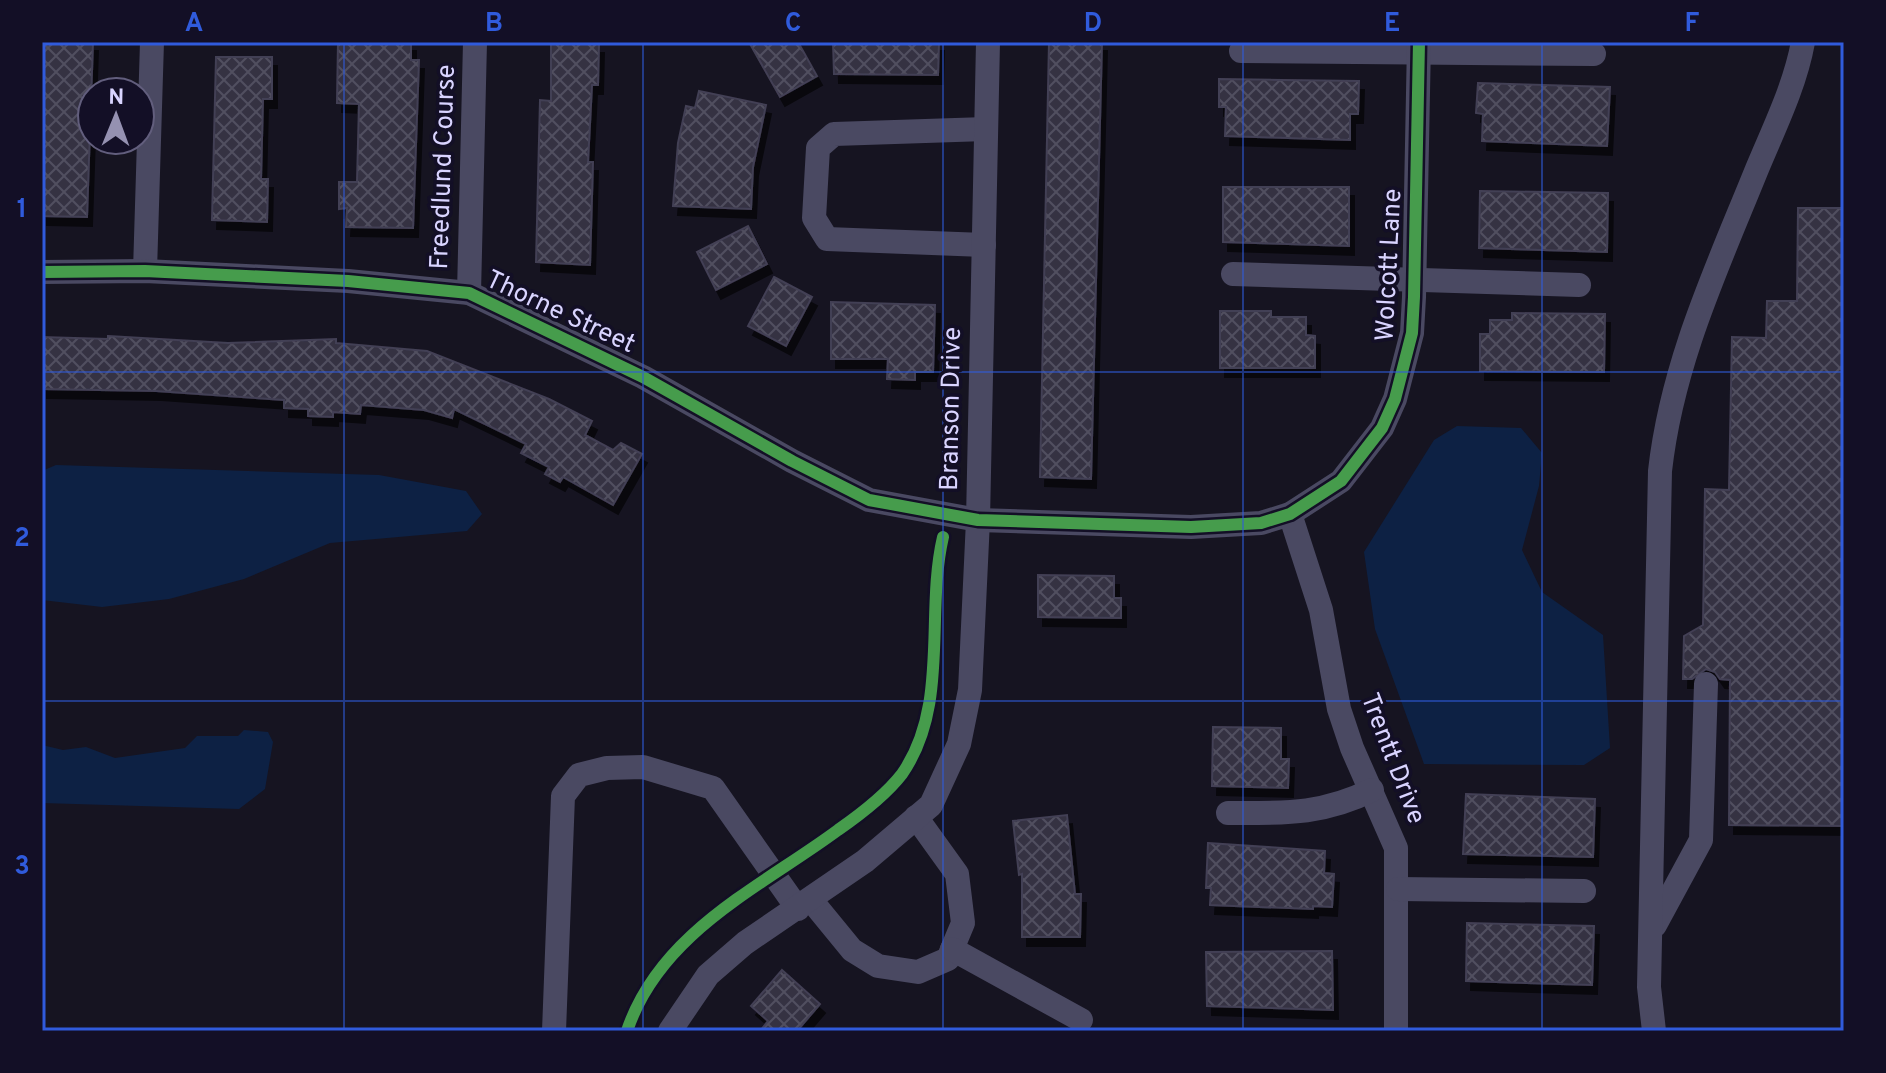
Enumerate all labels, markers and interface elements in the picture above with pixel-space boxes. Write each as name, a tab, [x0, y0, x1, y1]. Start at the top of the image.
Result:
text: A	[185, 8, 203, 41]
text: B	[485, 8, 503, 41]
text: C	[785, 8, 801, 41]
text: D	[1084, 8, 1102, 41]
text: E	[1384, 8, 1400, 41]
text: F	[1685, 8, 1700, 41]
street label: Freedlund Course	[424, 64, 464, 270]
north arrow	[76, 76, 156, 156]
text: N	[108, 85, 124, 112]
street label: Wolcott Lane	[1370, 188, 1410, 342]
text: 1	[17, 194, 27, 227]
street label: Thorne Street	[480, 264, 640, 362]
street label: Branson Drive	[934, 327, 970, 491]
text: 2	[14, 523, 30, 556]
street label: Trentt Drive	[1352, 689, 1432, 829]
text: 3	[14, 851, 30, 884]

